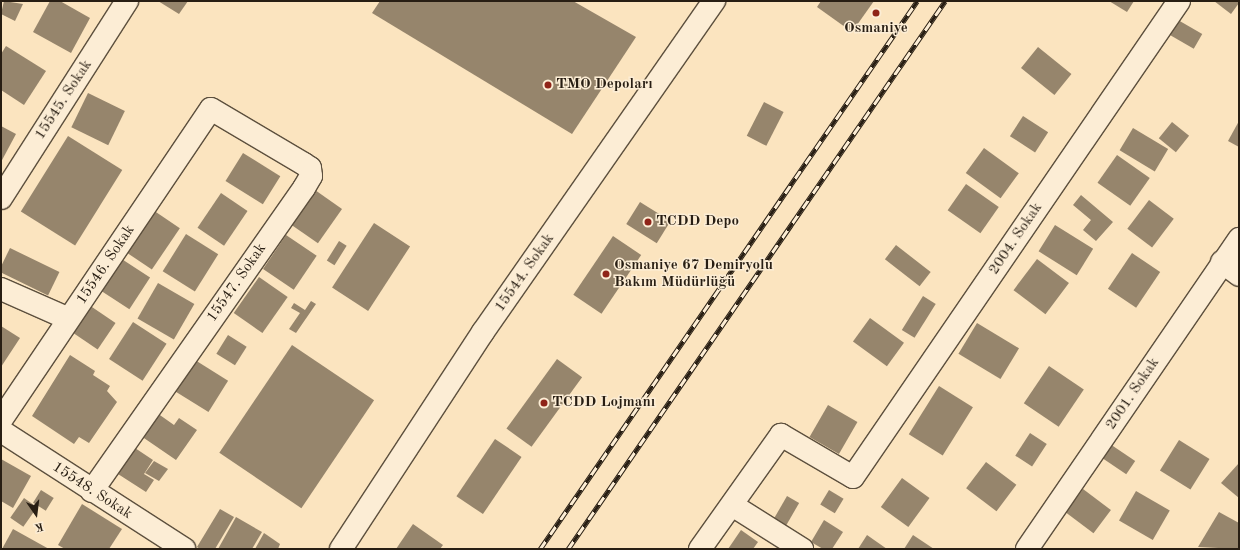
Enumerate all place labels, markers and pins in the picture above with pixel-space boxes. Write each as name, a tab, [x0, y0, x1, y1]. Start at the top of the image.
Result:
marker: Osmaniye	[870, 7, 882, 19]
place label: Osmaniye	[844, 20, 908, 38]
place label: TMO Depoları	[556, 76, 653, 94]
marker: TMO Depoları	[543, 80, 553, 90]
place label: TCDD Depo	[656, 213, 739, 231]
marker: TCDD Depo	[643, 217, 653, 227]
place label: Osmaniye 67 Demiryolu Bakım Müdürlüğü	[614, 256, 773, 291]
marker: Osmaniye 67 Demiryolu Bakım Müdürlüğü	[601, 269, 611, 279]
place label: TCDD Lojmanı	[552, 394, 655, 412]
marker: TCDD Lojmanı	[539, 398, 549, 408]

